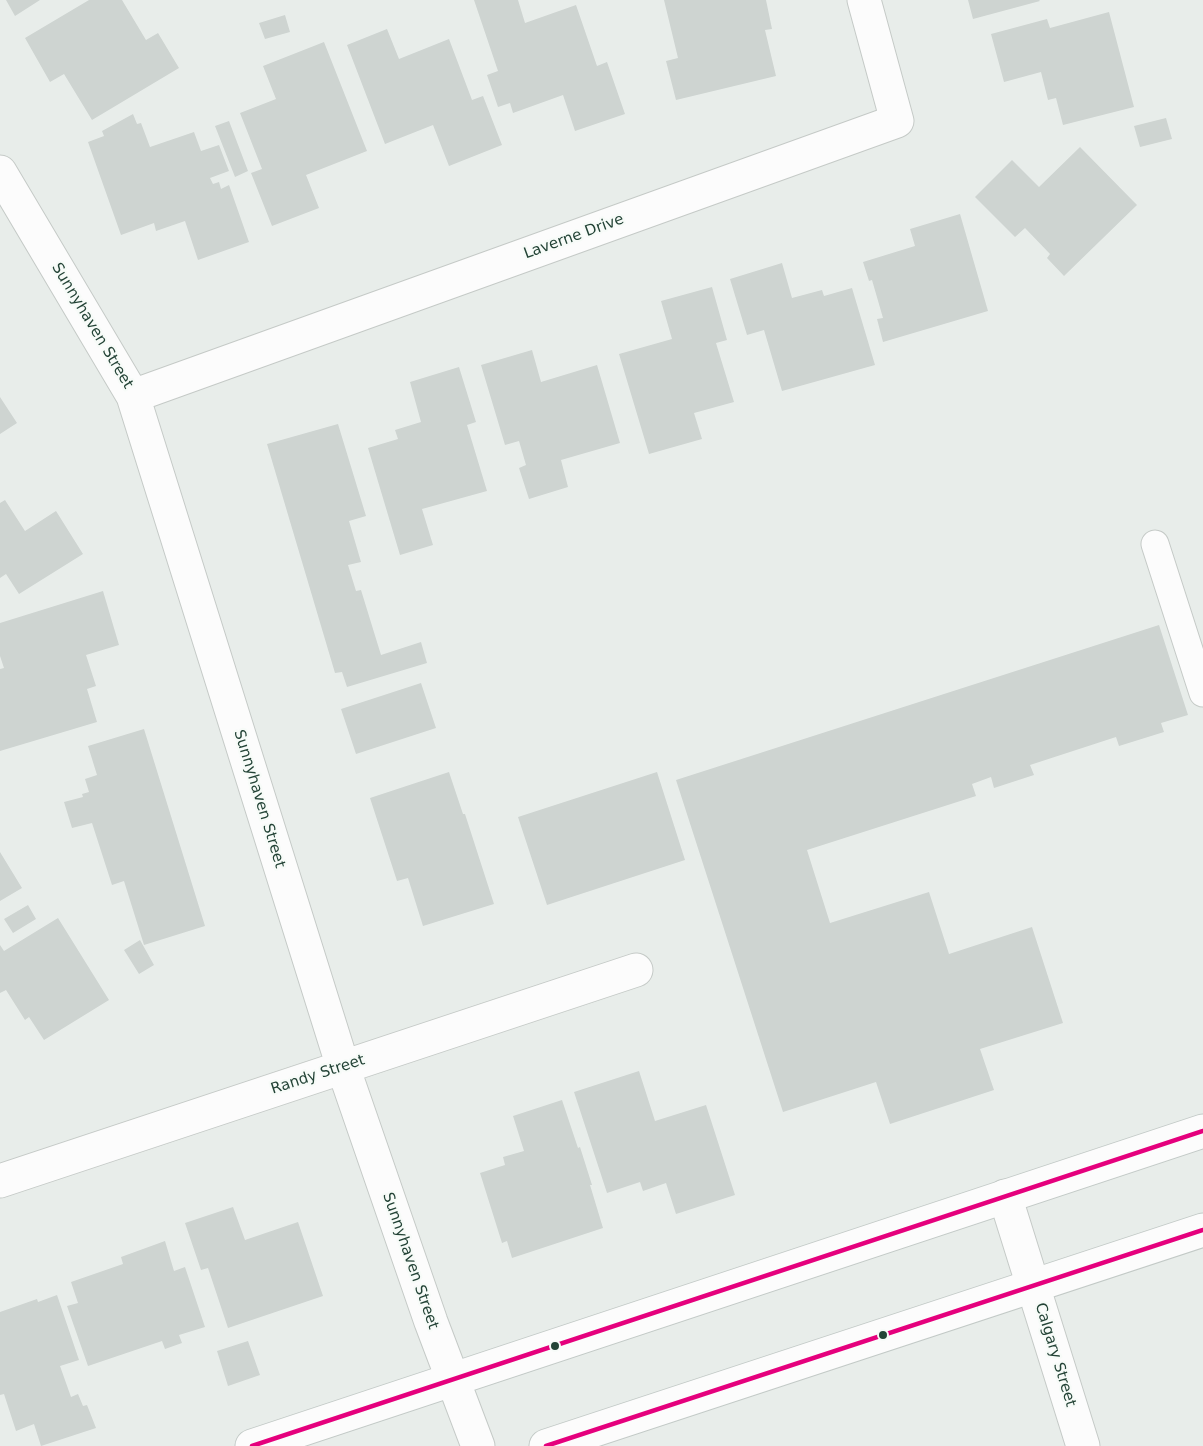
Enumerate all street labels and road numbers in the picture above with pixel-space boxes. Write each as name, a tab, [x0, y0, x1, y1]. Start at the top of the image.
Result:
street label: Laverne Drive	[522, 211, 626, 263]
street label: Sunnyhaven Street	[47, 260, 137, 392]
street label: Sunnyhaven Street	[229, 728, 289, 870]
street label: Randy Street	[269, 1051, 367, 1099]
street label: Sunnyhaven Street	[378, 1190, 442, 1332]
street label: Calgary Street	[1031, 1301, 1079, 1409]

